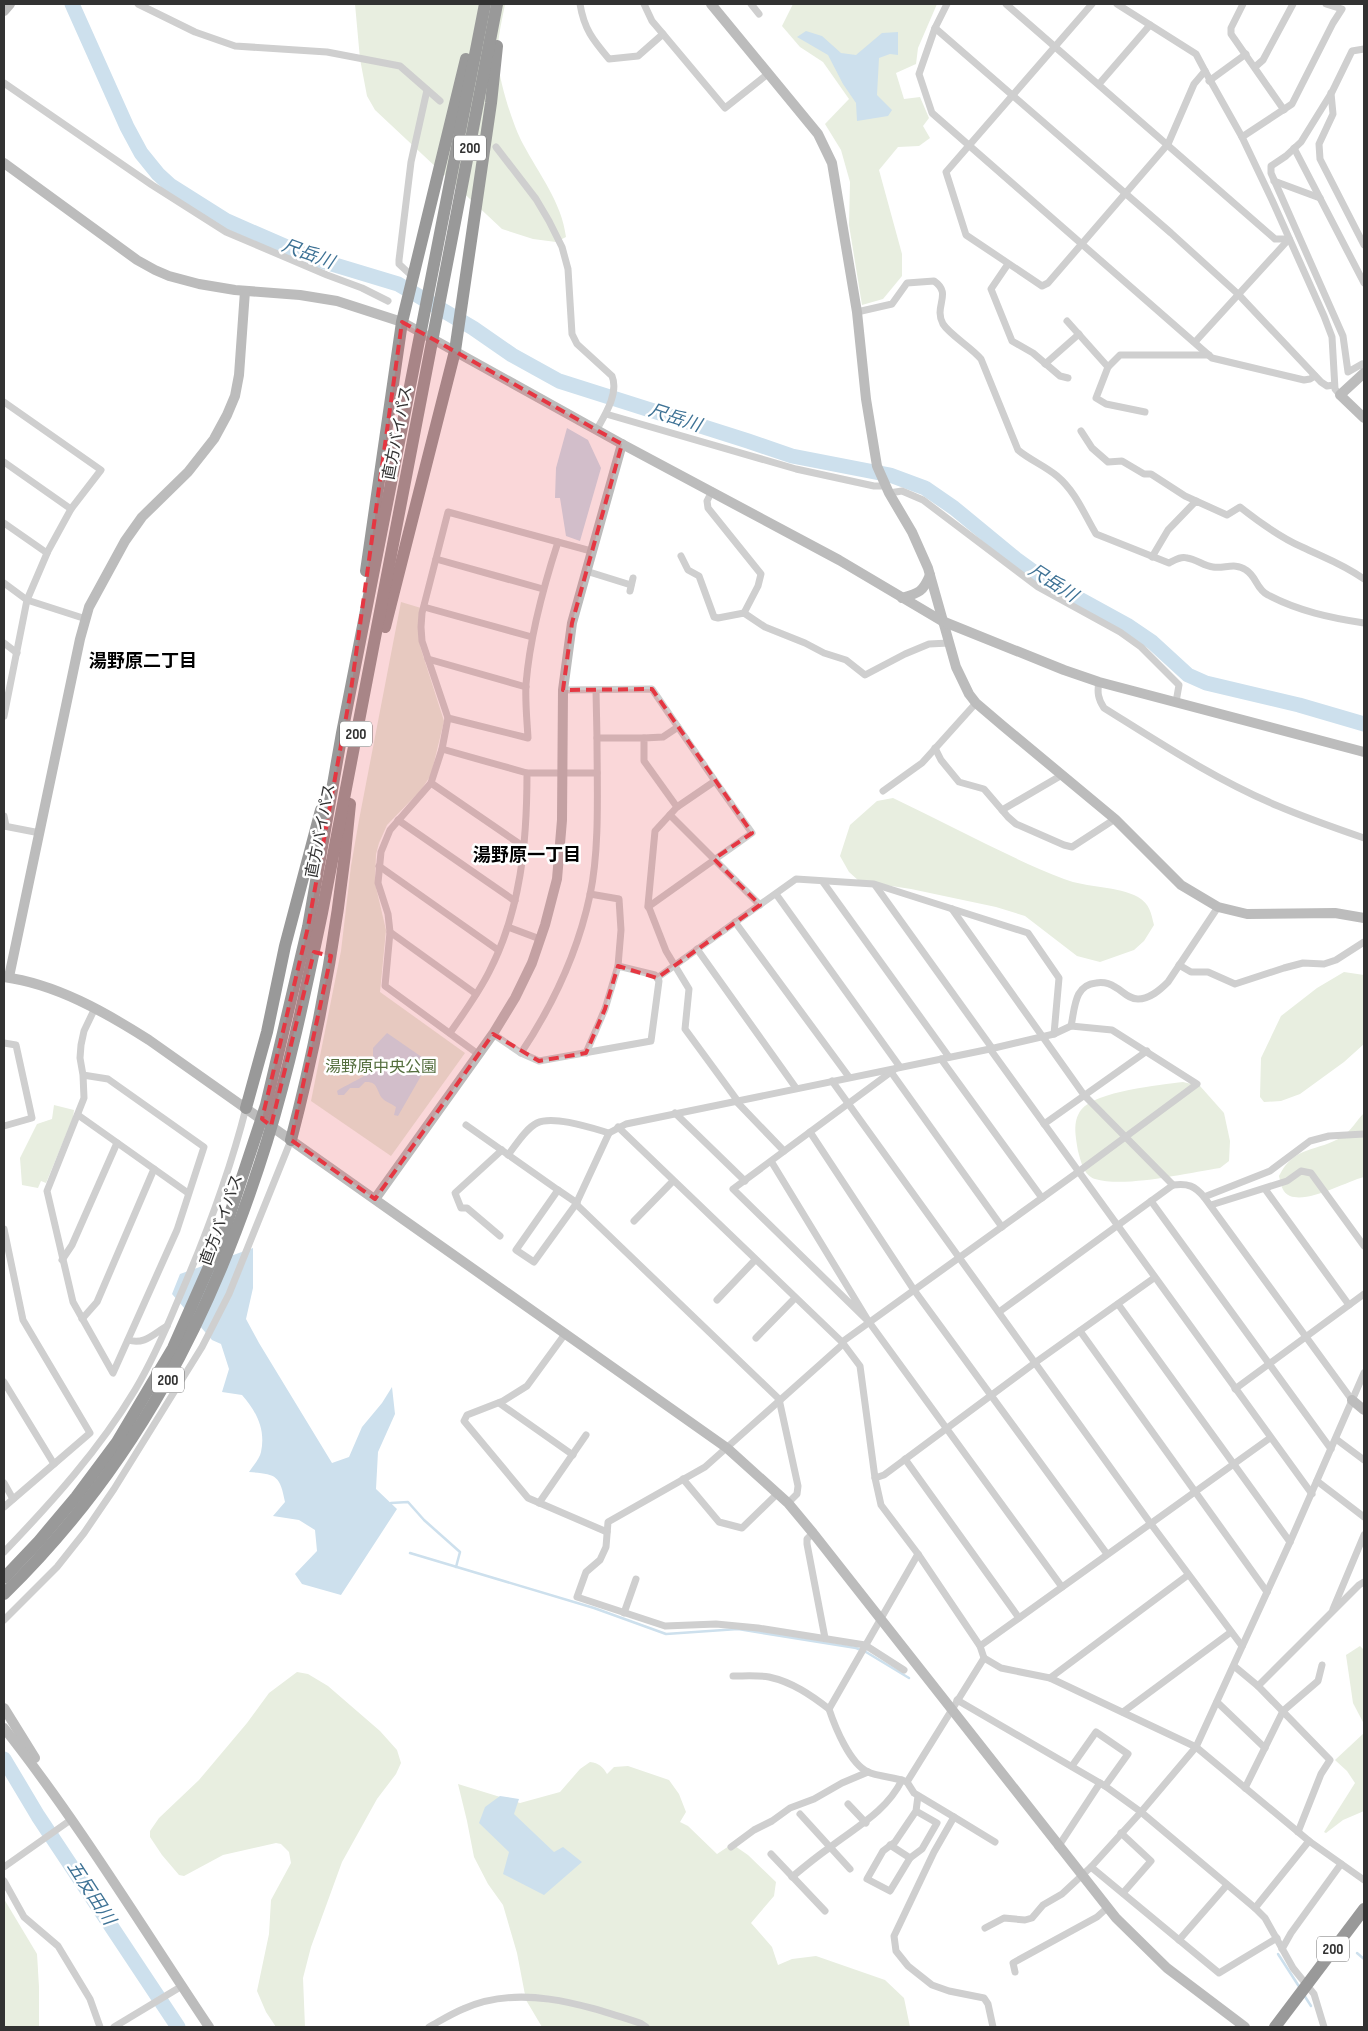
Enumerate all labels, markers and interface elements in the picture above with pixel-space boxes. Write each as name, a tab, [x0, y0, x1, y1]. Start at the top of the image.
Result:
road number: 200	[454, 136, 486, 160]
water label: 尺岳川	[279, 235, 339, 274]
street label: 直方バイパス	[380, 384, 416, 482]
water label: 尺岳川	[646, 400, 706, 437]
water label: 尺岳川	[1025, 559, 1083, 608]
district label: 湯野原二丁目	[89, 651, 197, 672]
road number: 200	[340, 722, 372, 746]
street label: 直方バイパス	[303, 782, 339, 880]
district label: 湯野原一丁目	[473, 845, 581, 866]
park label: 湯野原中央公園	[325, 1058, 437, 1077]
street label: 直方バイパス	[197, 1172, 247, 1268]
road number: 200	[152, 1368, 184, 1392]
water label: 五反田川	[63, 1857, 121, 1931]
road number: 200	[1317, 1936, 1349, 1962]

